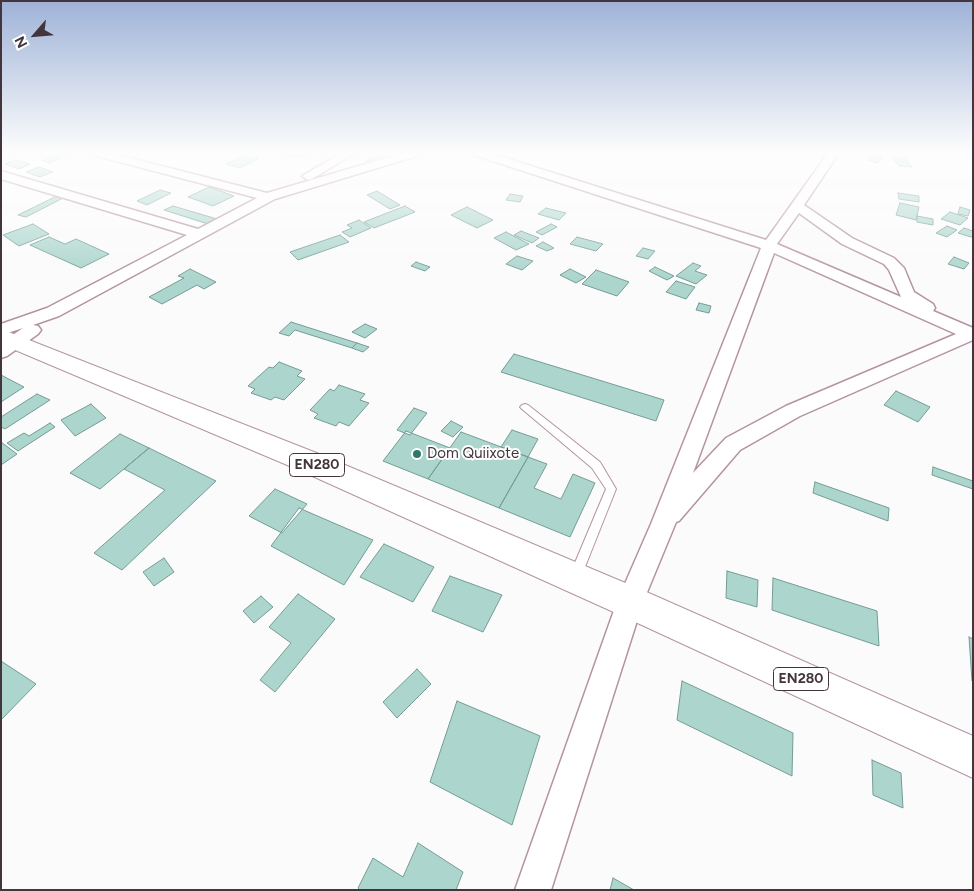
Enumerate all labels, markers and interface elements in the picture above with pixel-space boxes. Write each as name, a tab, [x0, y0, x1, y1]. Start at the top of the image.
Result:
north arrow	[10, 10, 60, 60]
text: N	[11, 33, 31, 51]
place label: Dom Quiixote	[427, 445, 519, 463]
marker: Dom Quiixote	[411, 448, 423, 460]
road number: EN280	[290, 454, 344, 476]
road number: EN280	[774, 668, 828, 691]

